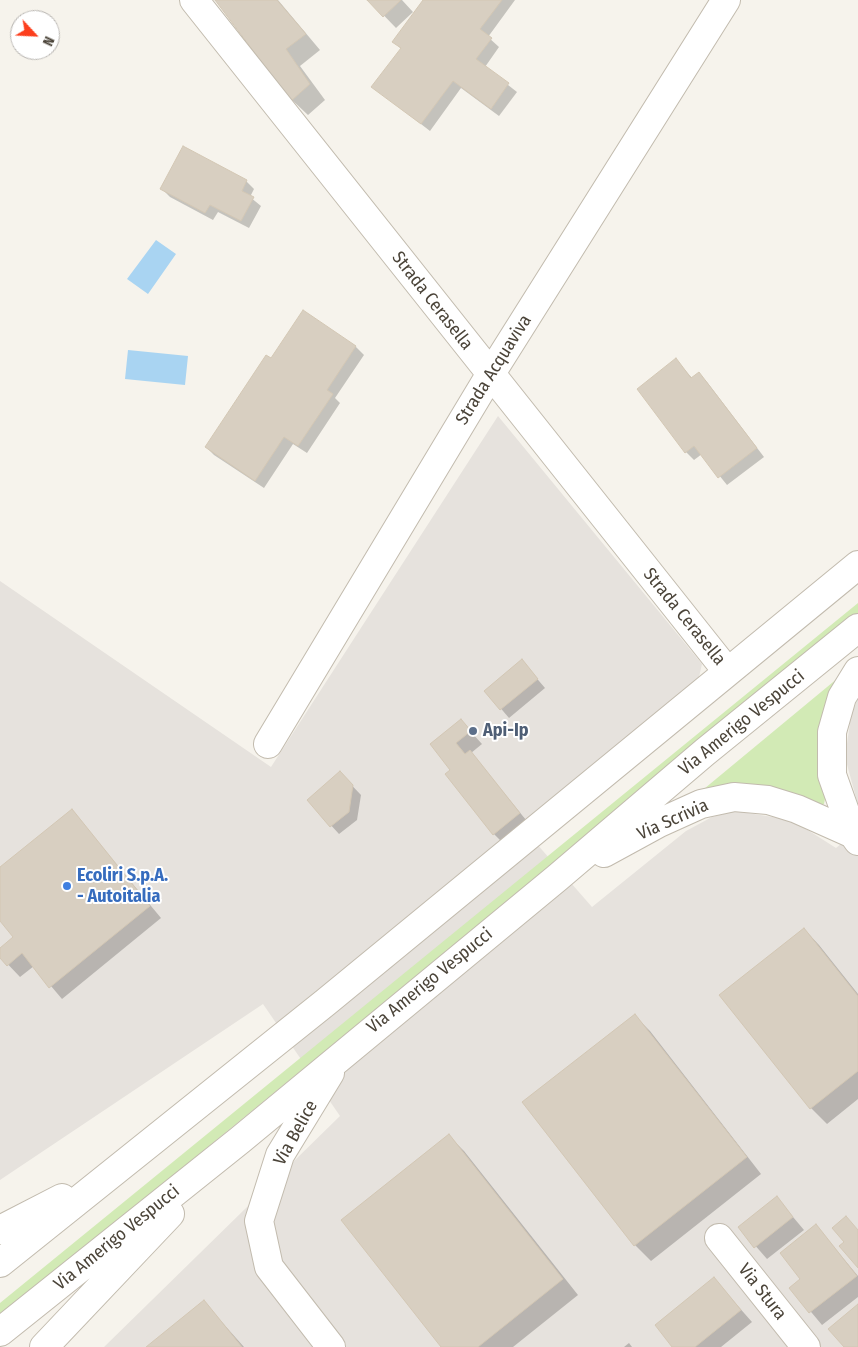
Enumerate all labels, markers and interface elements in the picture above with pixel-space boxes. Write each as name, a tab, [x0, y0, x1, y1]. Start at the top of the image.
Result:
north arrow	[10, 10, 60, 60]
text: N	[39, 34, 58, 49]
street label: Strada Cerasella	[387, 247, 477, 355]
street label: Strada Acquaviva	[452, 311, 536, 429]
street label: Strada Cerasella	[638, 564, 730, 670]
street label: Via Amerigo Vespucci	[675, 666, 809, 780]
place label: Api-Ip	[483, 720, 529, 742]
marker: Api-Ip	[467, 725, 479, 737]
street label: Via Scrivia	[634, 795, 712, 845]
place label: Ecoliri S.p.A. - Autoitalia	[77, 865, 168, 908]
marker: Ecoliri S.p.A. - Autoitalia	[61, 880, 73, 892]
street label: Via Amerigo Vespucci	[363, 924, 497, 1038]
street label: Via Belice	[269, 1097, 323, 1169]
street label: Via Amerigo Vespucci	[50, 1181, 184, 1295]
street label: Via Stura	[733, 1260, 791, 1324]

